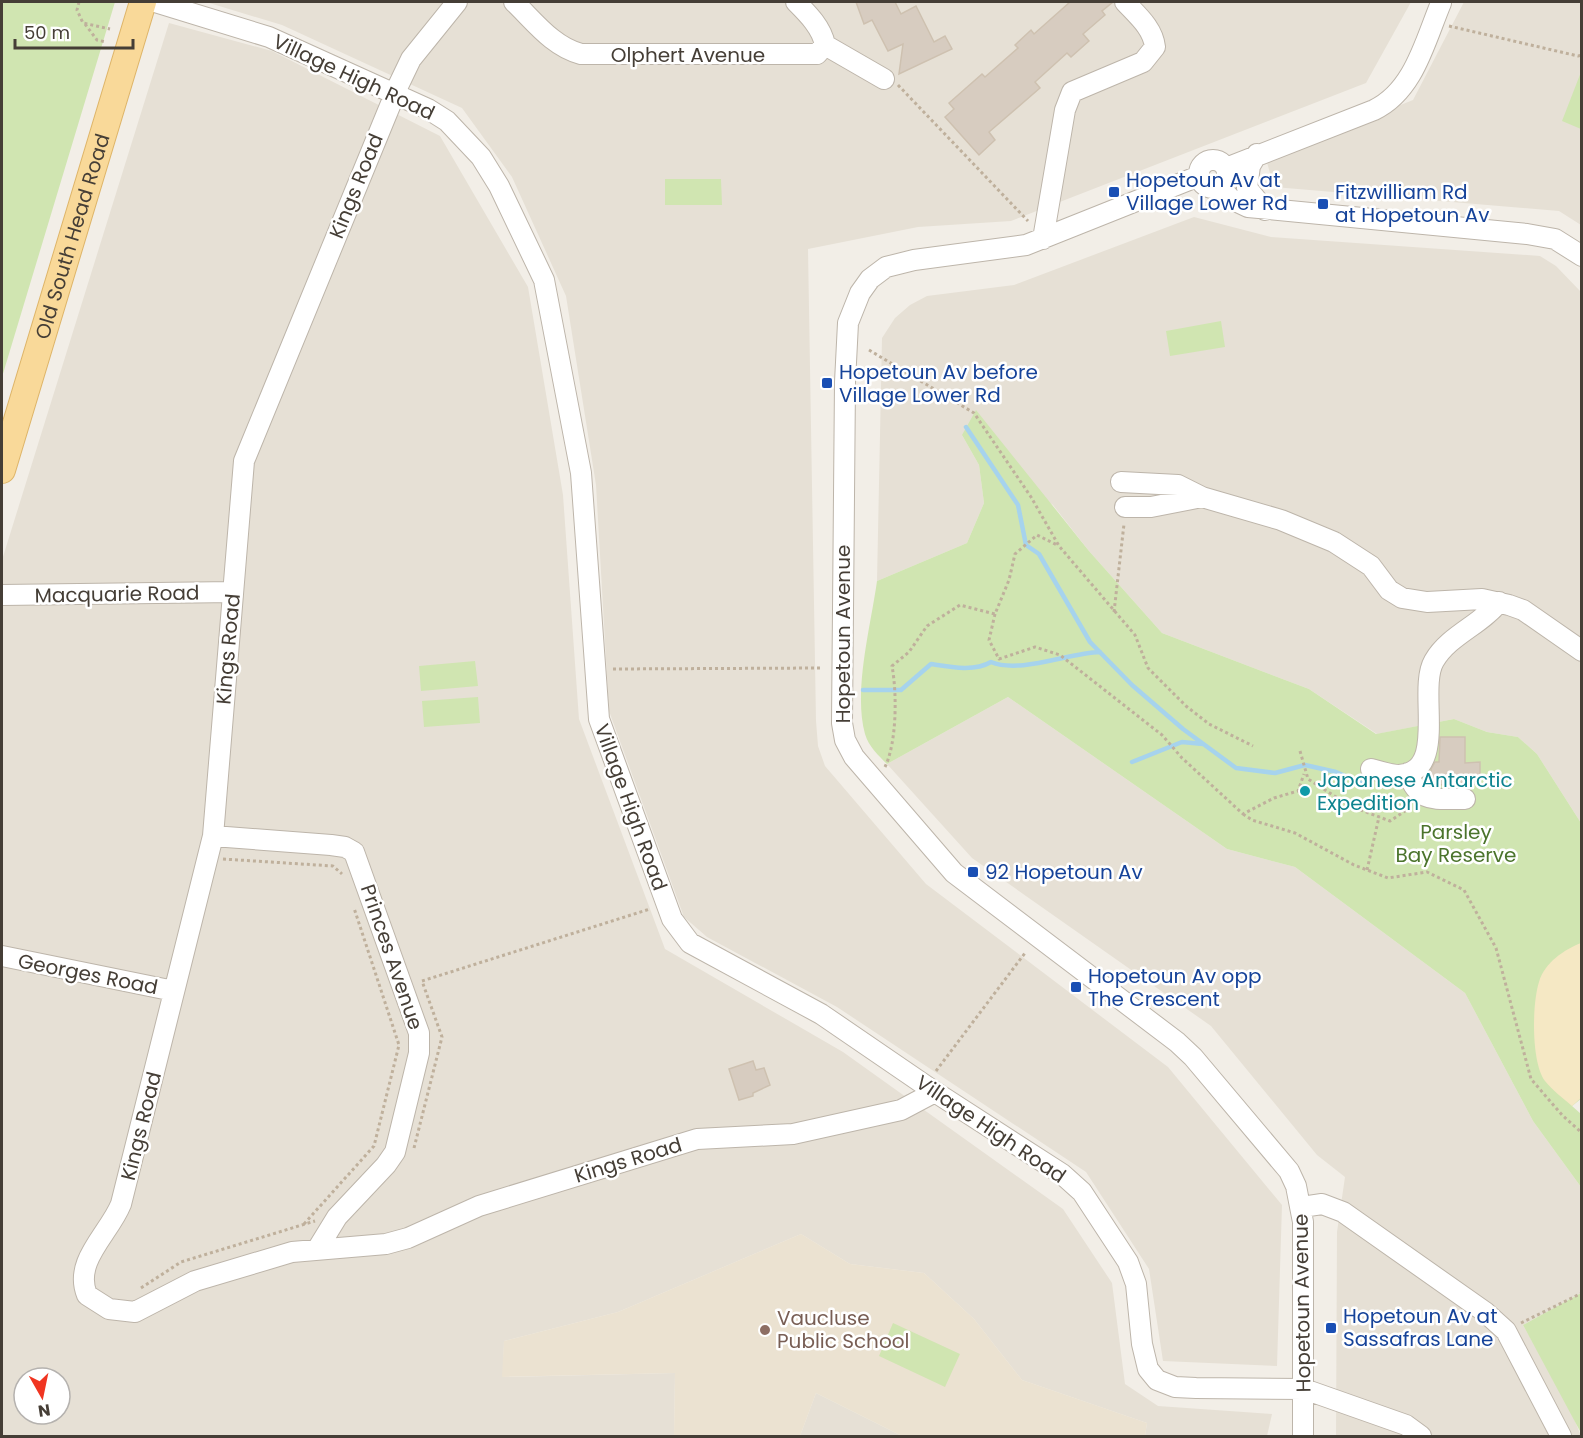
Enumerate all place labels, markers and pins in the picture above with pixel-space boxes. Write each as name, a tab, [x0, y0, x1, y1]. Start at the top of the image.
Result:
place label: Hopetoun Av at Village Lower Rd	[1126, 166, 1288, 217]
place label: Fitzwilliam Rd at Hopetoun Av	[1335, 178, 1489, 229]
marker: Hopetoun Av at Village Lower Rd	[1107, 185, 1121, 199]
marker: Fitzwilliam Rd at Hopetoun Av	[1316, 197, 1330, 211]
place label: Hopetoun Av before Village Lower Rd	[839, 358, 1038, 409]
marker: Hopetoun Av before Village Lower Rd	[820, 376, 834, 390]
place label: Japanese Antarctic Expedition	[1317, 766, 1513, 817]
marker: Japanese Antarctic Expedition	[1298, 784, 1312, 798]
place label: 92 Hopetoun Av	[985, 858, 1143, 886]
marker: 92 Hopetoun Av	[966, 865, 980, 879]
place label: Hopetoun Av opp The Crescent	[1088, 962, 1261, 1013]
marker: Hopetoun Av opp The Crescent	[1069, 980, 1083, 994]
place label: Hopetoun Av at Sassafras Lane	[1343, 1302, 1497, 1353]
place label: Vaucluse Public School	[777, 1304, 909, 1355]
marker: Hopetoun Av at Sassafras Lane	[1324, 1321, 1338, 1335]
marker: Vaucluse Public School	[758, 1323, 772, 1337]

